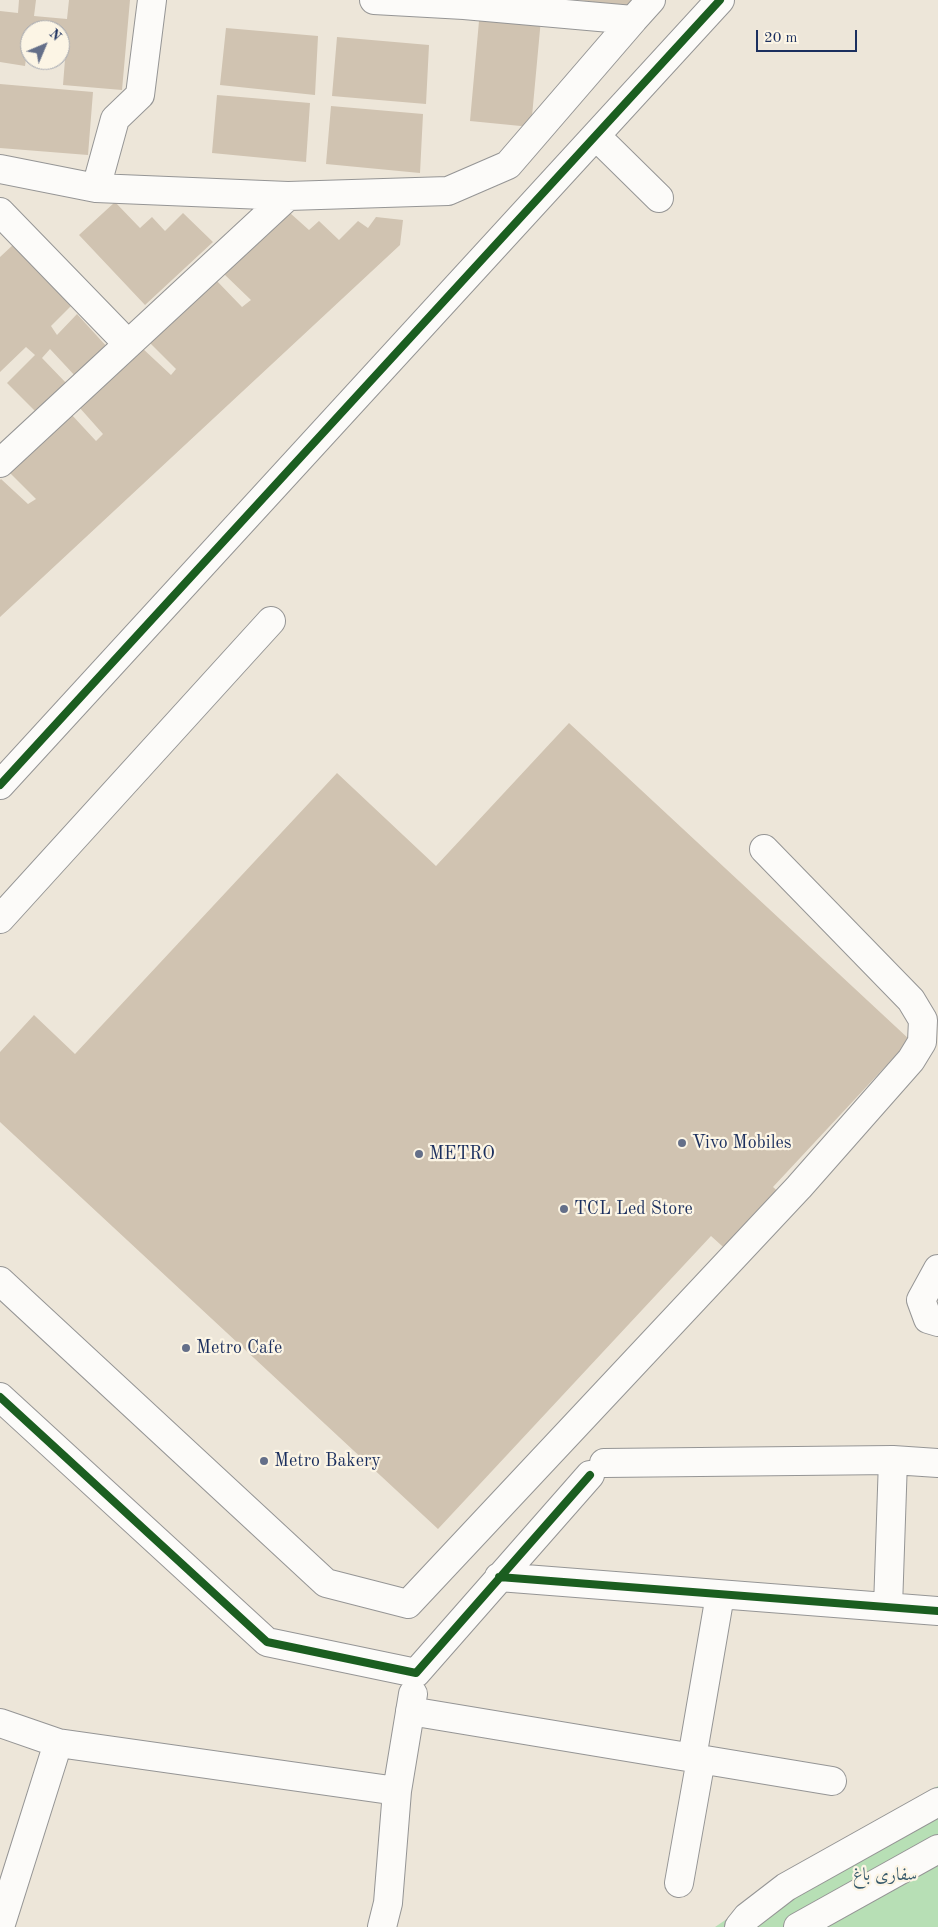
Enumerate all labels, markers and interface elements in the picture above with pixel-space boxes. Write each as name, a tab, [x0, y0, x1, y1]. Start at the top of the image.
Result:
north arrow	[20, 20, 70, 70]
scale bar	[758, 20, 859, 52]
text: N	[46, 26, 64, 44]
text: 20 m	[764, 31, 798, 46]
place label: Vivo Mobiles	[692, 1132, 792, 1154]
marker: Vivo Mobiles	[676, 1137, 688, 1149]
place label: METRO	[429, 1143, 495, 1165]
marker: METRO	[413, 1148, 425, 1160]
place label: TCL Led Store	[574, 1198, 693, 1220]
marker: TCL Led Store	[558, 1203, 570, 1215]
place label: Metro Cafe	[196, 1337, 282, 1359]
marker: Metro Cafe	[180, 1342, 192, 1354]
place label: Metro Bakery	[274, 1450, 381, 1472]
marker: Metro Bakery	[258, 1455, 270, 1467]
park label: سفاری باغ	[853, 1864, 917, 1886]

